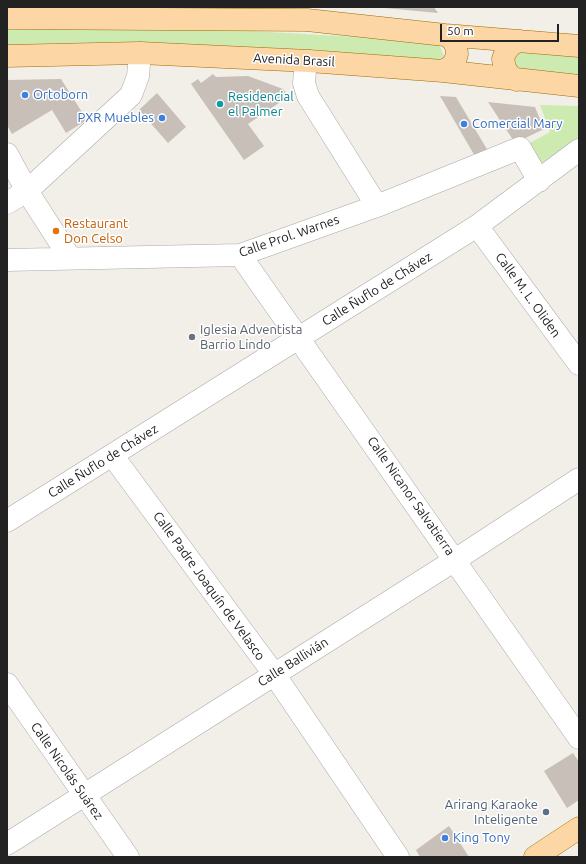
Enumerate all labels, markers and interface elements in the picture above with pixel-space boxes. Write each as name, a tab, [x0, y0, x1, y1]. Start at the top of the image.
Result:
scale bar	[442, 16, 561, 42]
text: 50 m	[447, 24, 474, 37]
street label: Avenida Brasil	[253, 50, 335, 70]
place label: Ortoborn	[33, 87, 88, 103]
place label: Residencial el Palmer	[228, 89, 294, 120]
marker: Ortoborn	[20, 90, 30, 100]
marker: Residencial el Palmer	[215, 99, 225, 109]
place label: PXR Muebles	[78, 110, 154, 126]
marker: PXR Muebles	[157, 113, 167, 123]
place label: Comercial Mary	[472, 116, 563, 132]
marker: Comercial Mary	[459, 119, 469, 129]
street label: Calle Prol. Warnes	[237, 212, 341, 260]
place label: Restaurant Don Celso	[64, 216, 128, 247]
marker: Restaurant Don Celso	[51, 226, 61, 236]
street label: Calle Ñuflo de Chávez	[319, 249, 435, 329]
street label: Calle M. L. Oliden	[492, 250, 564, 340]
place label: Iglesia Adventista Barrio Lindo	[200, 322, 302, 353]
marker: Iglesia Adventista Barrio Lindo	[187, 332, 197, 342]
street label: Calle Ñuflo de Chávez	[45, 421, 161, 501]
street label: Calle Nicanor Salvatierra	[364, 434, 458, 558]
street label: Calle Padre Joaquín de Velasco	[150, 509, 268, 663]
street label: Calle Ballivián	[255, 634, 331, 690]
street label: Calle Nicolás Suárez	[28, 719, 106, 823]
place label: Arirang Karaoke Inteligente	[445, 797, 538, 828]
marker: Arirang Karaoke Inteligente	[541, 807, 551, 817]
place label: King Tony	[453, 830, 510, 846]
marker: King Tony	[440, 833, 450, 843]

